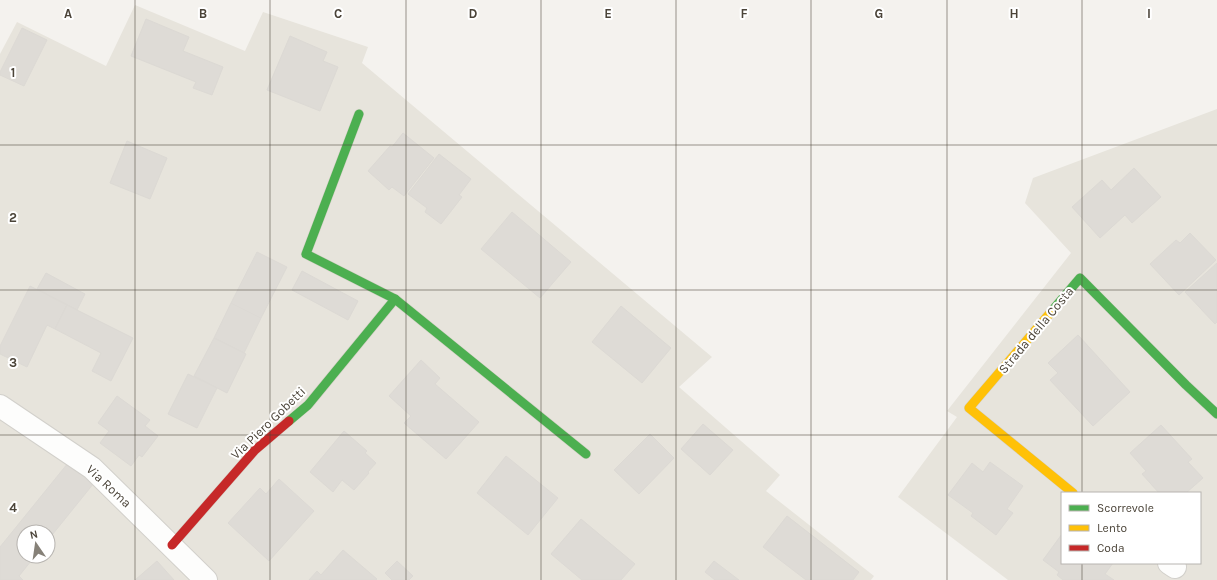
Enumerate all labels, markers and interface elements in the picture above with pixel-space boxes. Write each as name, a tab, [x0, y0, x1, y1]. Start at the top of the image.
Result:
text: A	[64, 6, 72, 21]
text: B	[199, 6, 207, 21]
text: C	[334, 6, 342, 21]
text: D	[469, 6, 478, 21]
text: E	[604, 6, 612, 21]
text: F	[740, 6, 748, 21]
text: G	[875, 6, 883, 21]
text: H	[1009, 6, 1019, 21]
text: I	[1147, 6, 1151, 21]
text: 1	[11, 65, 15, 80]
text: 2	[9, 210, 17, 225]
street label: Strada della Costa	[995, 284, 1077, 376]
text: 3	[9, 355, 17, 370]
street label: Via Piero Gobetti	[228, 384, 308, 462]
street label: Via Roma	[83, 461, 135, 511]
legend	[1061, 492, 1201, 564]
text: 4	[9, 500, 17, 515]
text: Scorrevole	[1097, 501, 1154, 515]
text: Lento	[1097, 521, 1127, 535]
north arrow	[16, 524, 56, 564]
text: N	[29, 528, 39, 542]
text: Coda	[1097, 541, 1125, 555]

